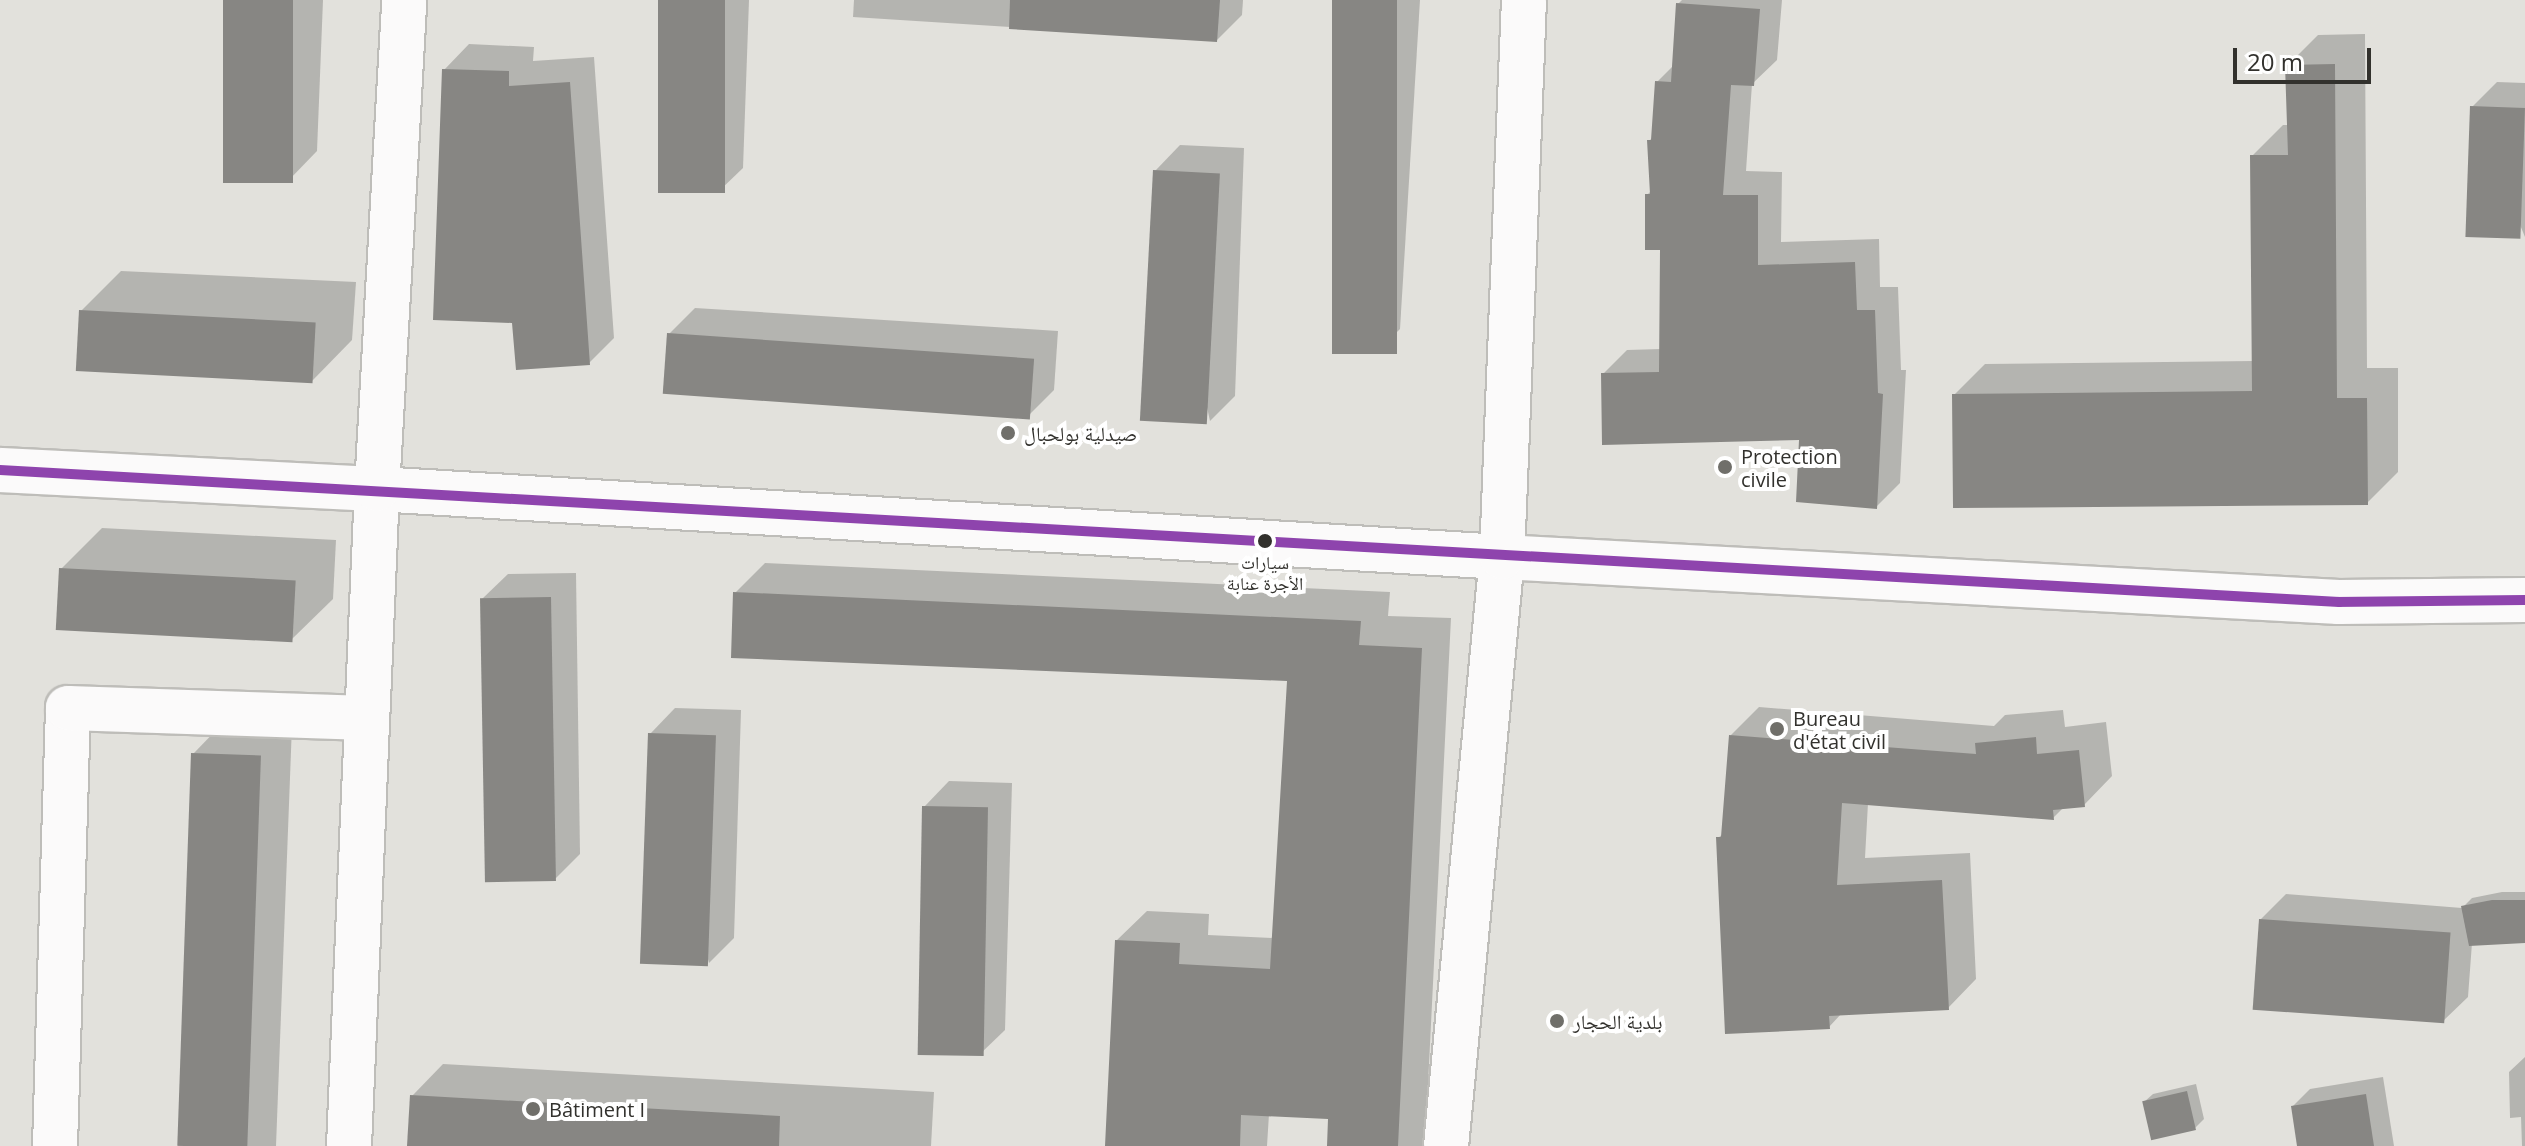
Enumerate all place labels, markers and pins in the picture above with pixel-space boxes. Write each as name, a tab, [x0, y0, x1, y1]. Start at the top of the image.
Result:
place label: صيدلية بولحبال	[1024, 421, 1137, 445]
marker: صيدلية بولحبال	[999, 424, 1017, 442]
place label: Protection civile	[1741, 444, 1838, 491]
marker: Protection civile	[1716, 458, 1734, 476]
marker: سيارات الأجرة عنابة	[1257, 533, 1273, 549]
place label: سيارات الأجرة عنابة	[1227, 552, 1303, 594]
place label: Bureau d'état civil	[1793, 706, 1886, 753]
marker: Bureau d'état civil	[1768, 720, 1786, 738]
place label: بلدية الحجار	[1573, 1009, 1662, 1033]
marker: بلدية الحجار	[1548, 1012, 1566, 1030]
place label: Bâtiment I	[549, 1097, 645, 1121]
marker: Bâtiment I	[524, 1100, 542, 1118]

